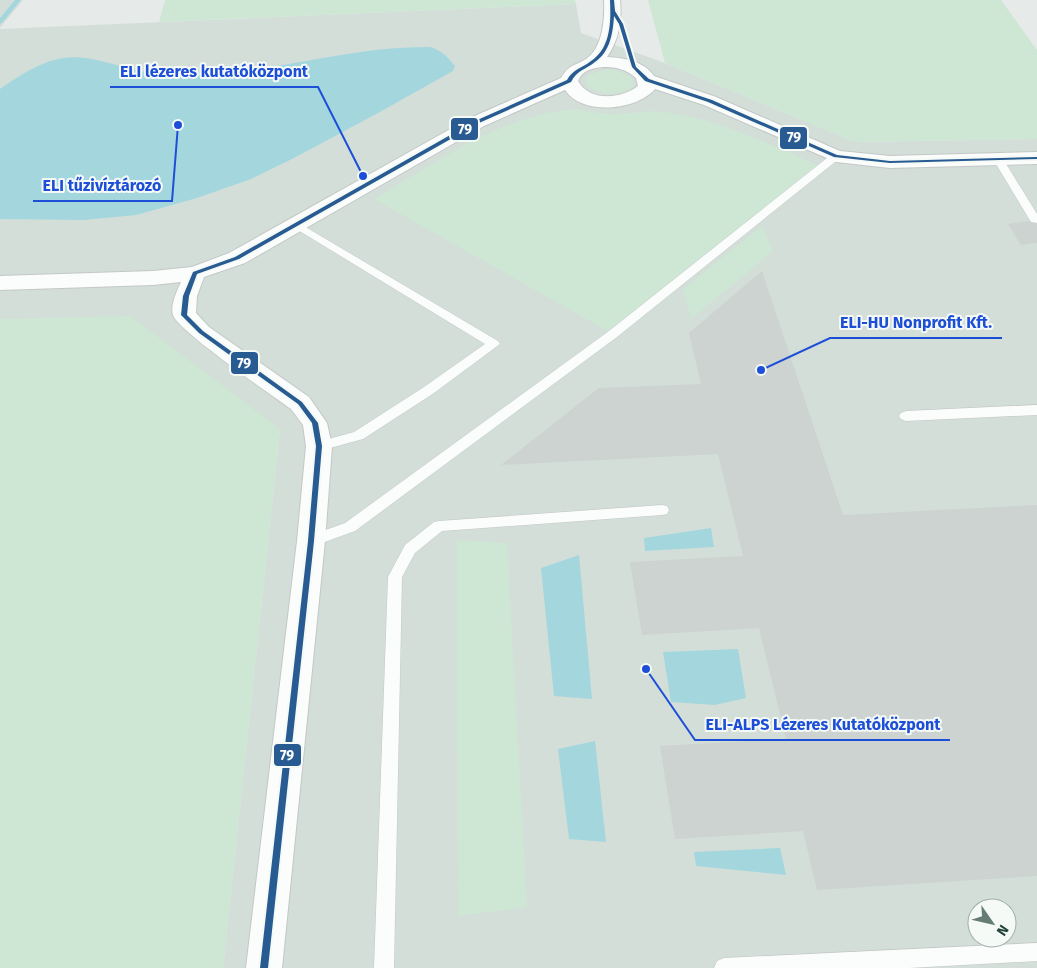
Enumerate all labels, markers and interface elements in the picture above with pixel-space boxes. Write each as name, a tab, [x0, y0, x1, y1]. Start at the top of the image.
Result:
callout: ELI lézeres kutatóközpont	[110, 56, 318, 87]
text: ELI lézeres kutatóközpont	[120, 62, 309, 81]
line badge: 79	[450, 117, 479, 141]
text: 79	[458, 121, 472, 138]
line badge: 79	[779, 126, 808, 150]
text: 79	[787, 129, 801, 146]
callout: ELI tűzivíztározó	[33, 170, 172, 201]
text: ELI tűzivíztározó	[43, 176, 161, 195]
callout: ELI-HU Nonprofit Kft.	[830, 307, 1002, 338]
text: ELI-HU Nonprofit Kft.	[840, 313, 992, 332]
line badge: 79	[230, 351, 259, 375]
text: 79	[237, 355, 251, 372]
callout: ELI-ALPS Lézeres Kutatóközpont	[695, 709, 950, 740]
text: ELI-ALPS Lézeres Kutatóközpont	[706, 715, 941, 734]
line badge: 79	[273, 743, 302, 767]
text: 79	[280, 747, 294, 764]
north arrow	[967, 898, 1017, 948]
text: N	[993, 921, 1012, 939]

